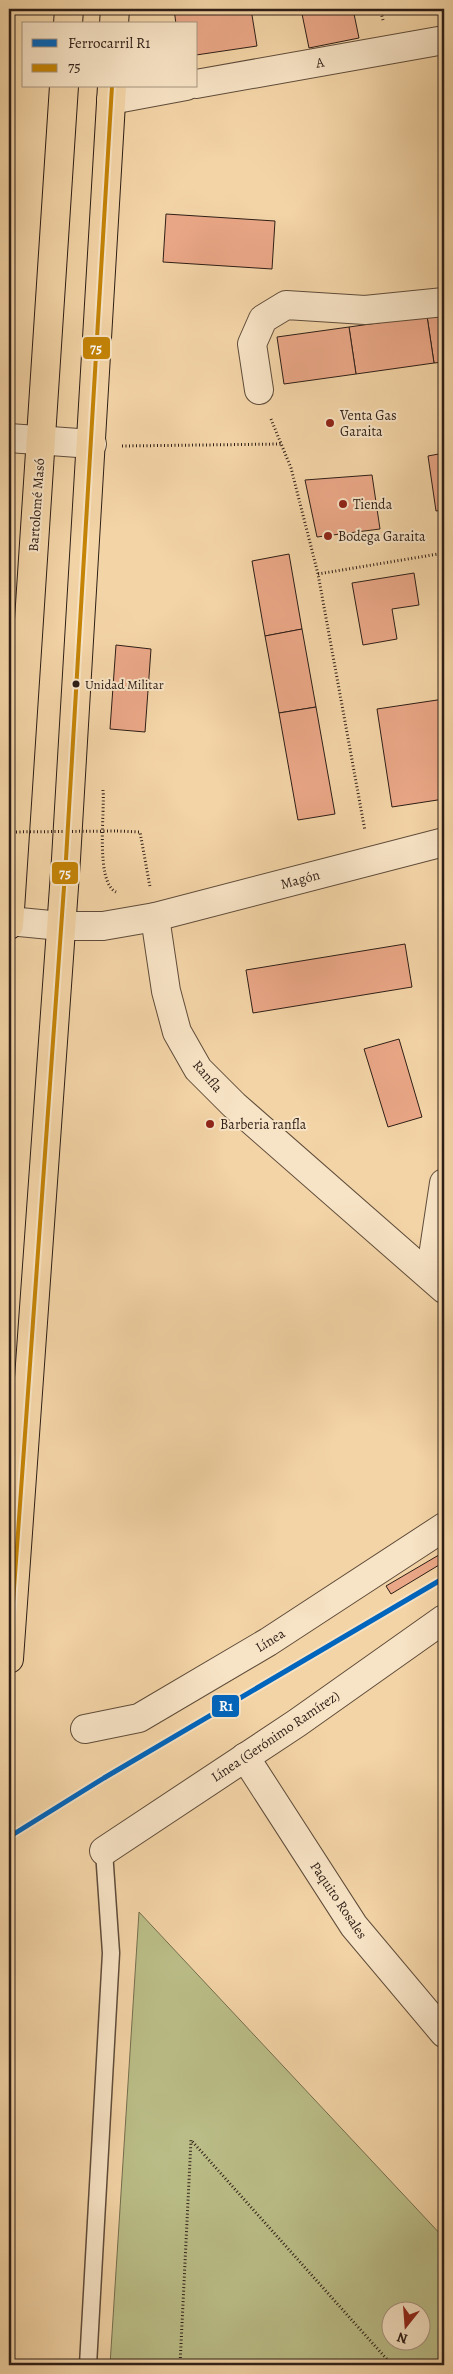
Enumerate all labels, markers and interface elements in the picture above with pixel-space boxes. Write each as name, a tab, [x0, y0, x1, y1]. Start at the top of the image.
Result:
legend	[22, 22, 198, 88]
text: Ferrocarril R1	[68, 33, 150, 53]
street label: A	[313, 52, 327, 73]
text: 75	[68, 57, 81, 77]
line badge: 75	[82, 336, 111, 360]
text: 75	[90, 339, 102, 358]
place label: Venta Gas Garaita	[339, 406, 397, 441]
marker: Venta Gas Garaita	[324, 417, 336, 429]
street label: Bartolomé Masó	[24, 458, 49, 552]
place label: Tienda	[353, 495, 393, 514]
marker: Tienda	[337, 498, 349, 510]
place label: Bodega Garaita	[338, 527, 426, 546]
marker: Bodega Garaita	[322, 530, 334, 542]
place label: Unidad Militar	[85, 676, 164, 693]
marker: Unidad Militar	[71, 679, 81, 689]
line badge: 75	[51, 861, 79, 885]
text: 75	[59, 864, 71, 883]
street label: Magón	[278, 865, 322, 894]
street label: Ranfla	[188, 1056, 227, 1097]
place label: Barberia ranfla	[220, 1115, 307, 1134]
marker: Barberia ranfla	[204, 1118, 216, 1130]
street label: Línea	[252, 1624, 289, 1657]
street label: Línea (Gerónimo Ramírez)	[207, 1686, 343, 1786]
line badge: R1	[211, 1694, 240, 1718]
text: R1	[219, 1697, 233, 1716]
street label: Paquito Rosales	[306, 1858, 372, 1943]
north arrow	[380, 2302, 430, 2352]
text: N	[395, 2327, 410, 2349]

